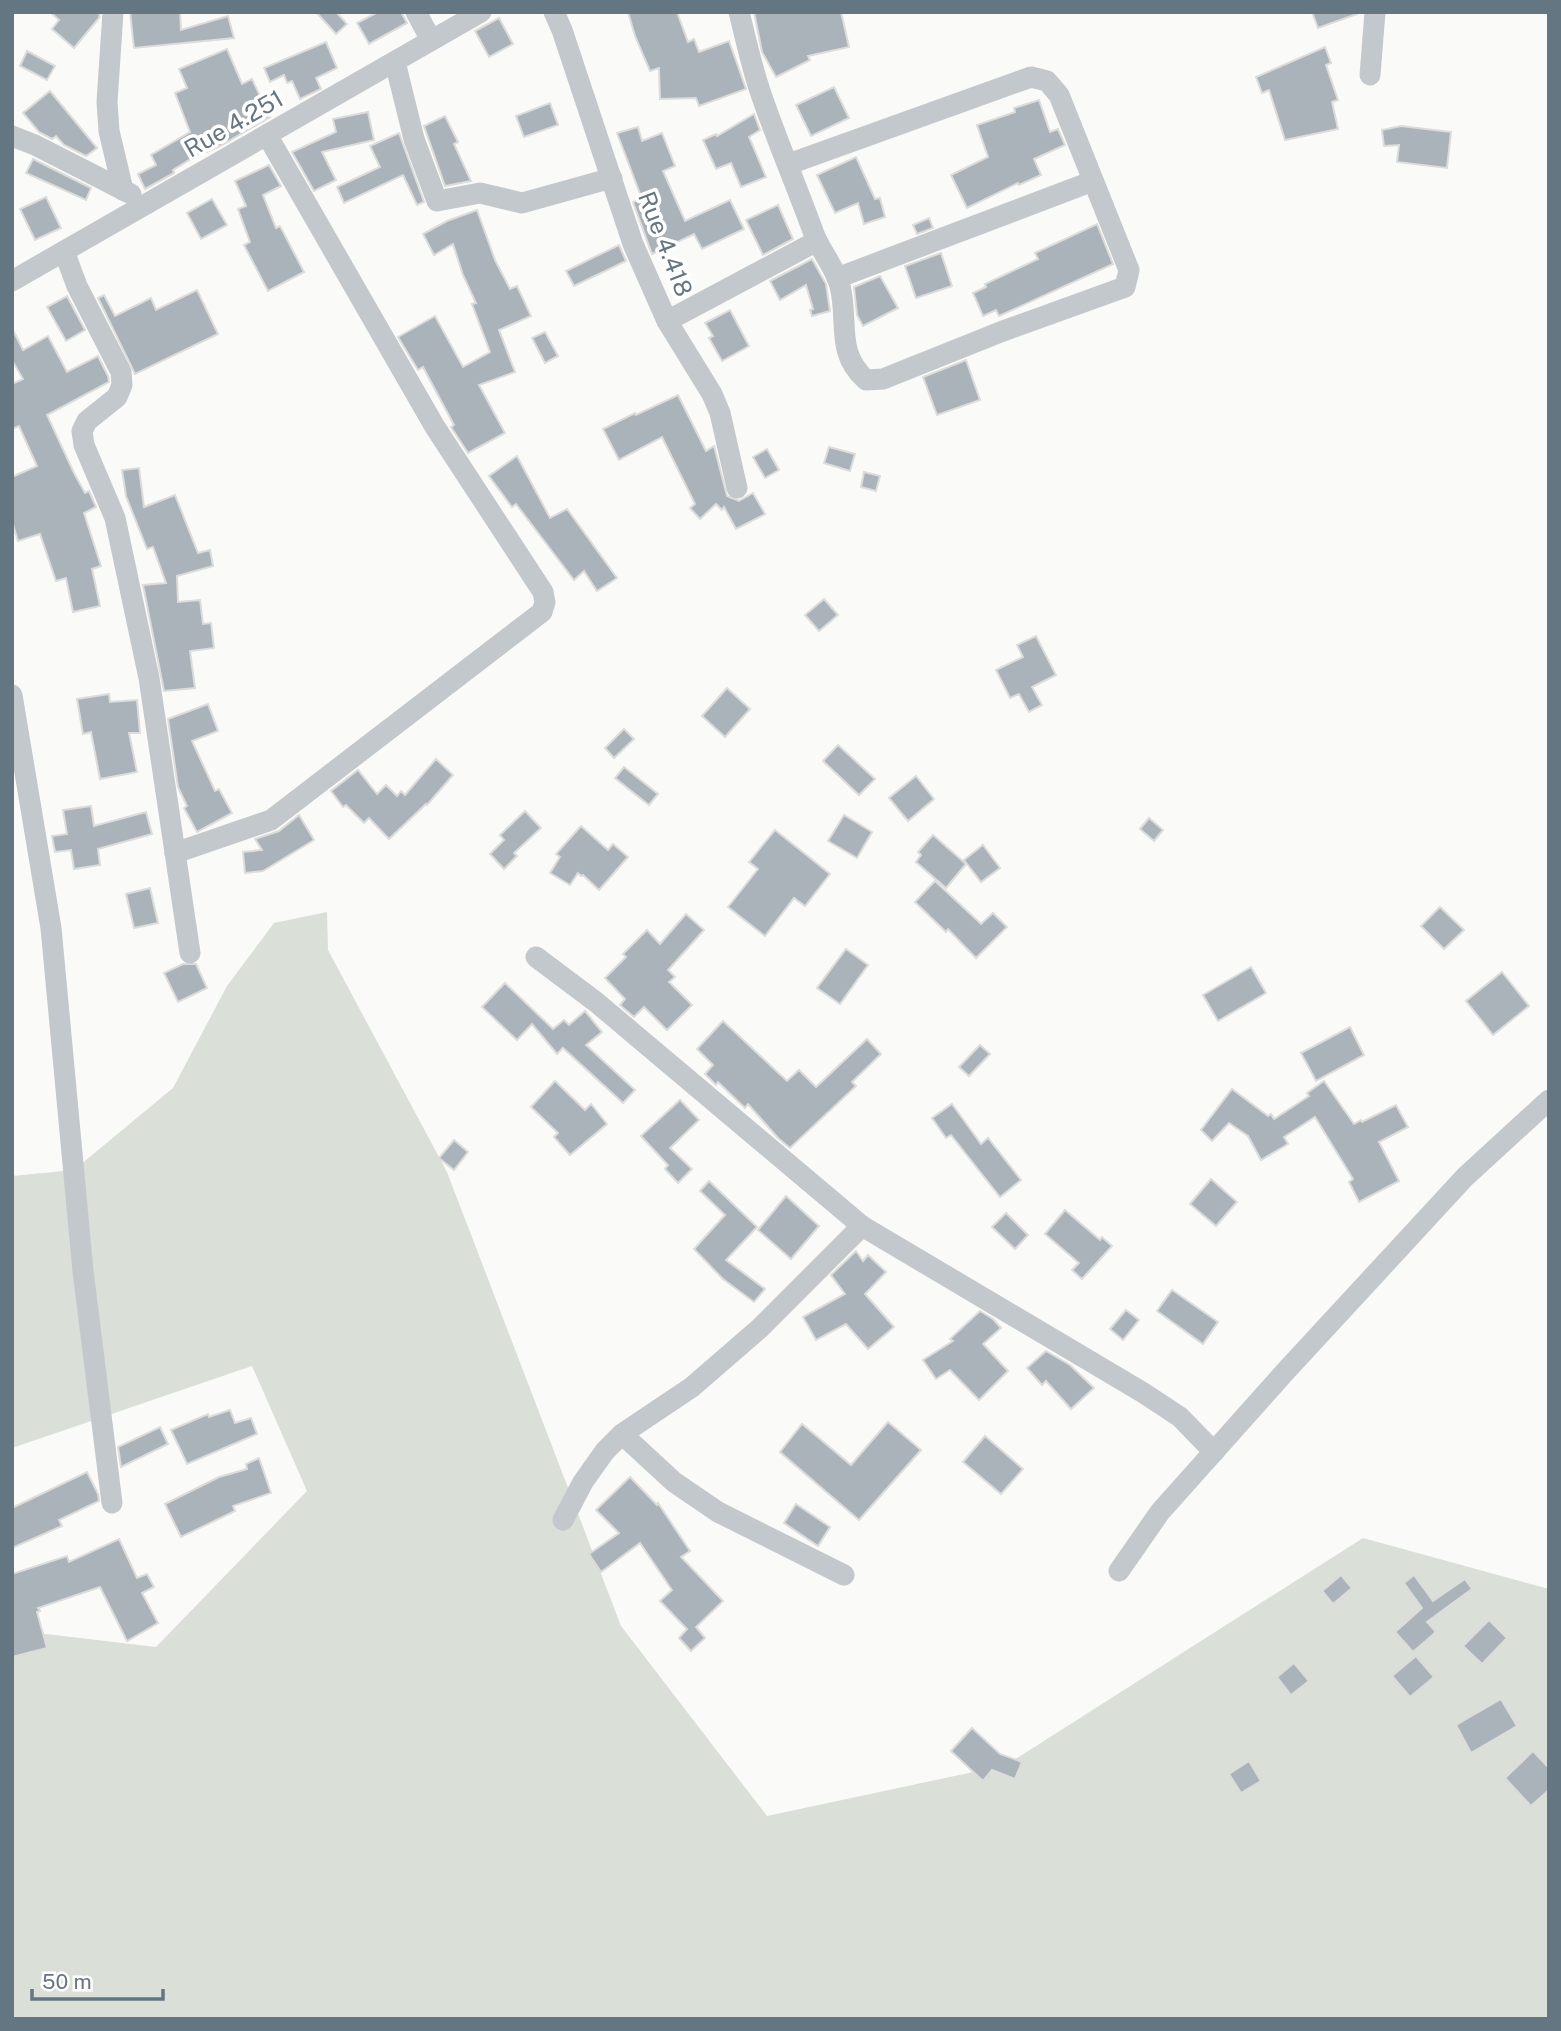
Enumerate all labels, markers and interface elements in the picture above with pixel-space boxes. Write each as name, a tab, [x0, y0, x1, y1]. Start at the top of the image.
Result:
street label: Rue 4.251	[179, 84, 288, 163]
street label: Rue 4.418	[633, 187, 699, 300]
scale bar	[32, 1958, 163, 2002]
text: 50 m	[42, 1969, 92, 1994]

